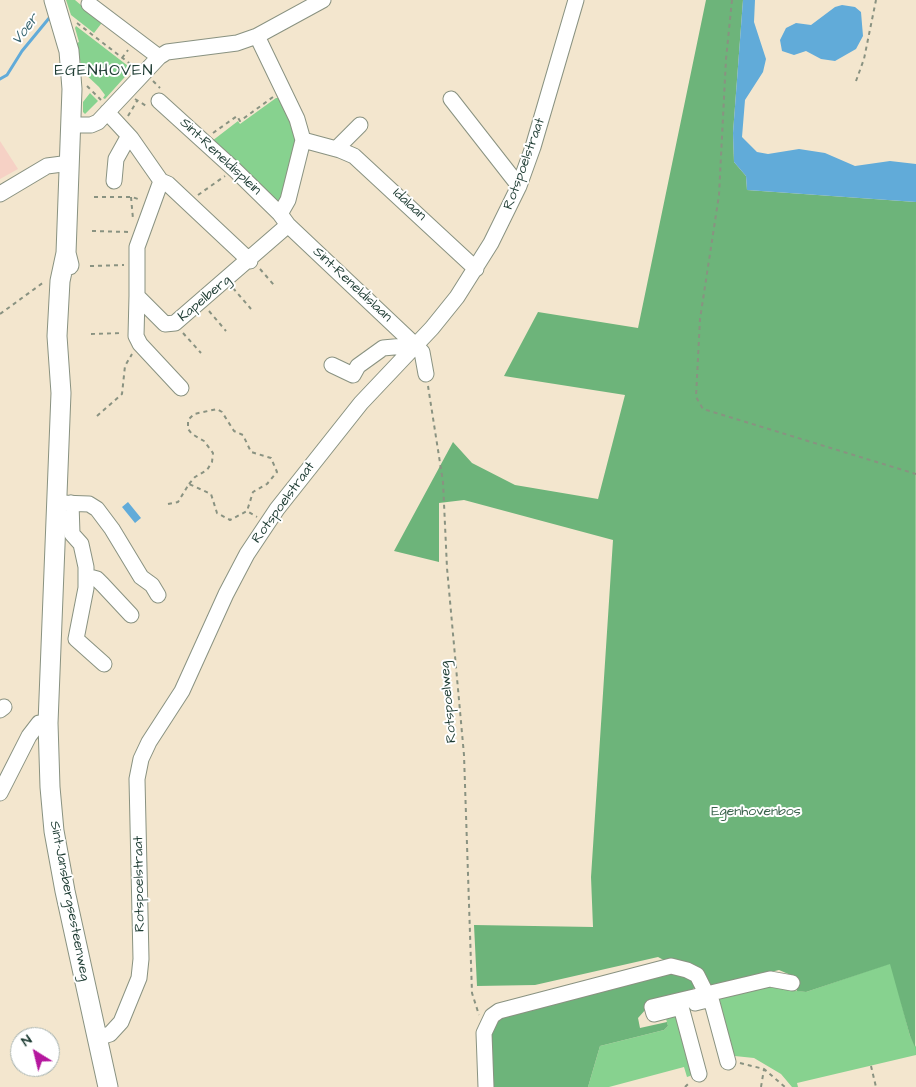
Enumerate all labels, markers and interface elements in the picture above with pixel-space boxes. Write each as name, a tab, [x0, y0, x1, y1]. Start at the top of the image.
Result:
water label: Voer	[9, 11, 43, 49]
district label: EGENHOVEN	[53, 62, 155, 82]
street label: Sint-Reneldisplein	[176, 115, 264, 199]
street label: Rotspoelstraat	[501, 116, 549, 212]
street label: Idalaan	[389, 185, 429, 225]
street label: Sint-Reneldislaan	[309, 244, 395, 326]
street label: Kapelberg	[175, 272, 235, 326]
street label: Rotspoelstraat	[249, 459, 319, 547]
street label: Rotspoelweg	[437, 660, 461, 744]
park label: Egenhovenbos	[711, 804, 801, 820]
street label: Sint-Jansbergsesteenweg	[45, 820, 93, 982]
street label: Rotspoelstraat	[131, 836, 149, 932]
north arrow	[10, 1027, 60, 1077]
text: N	[17, 1030, 36, 1051]

